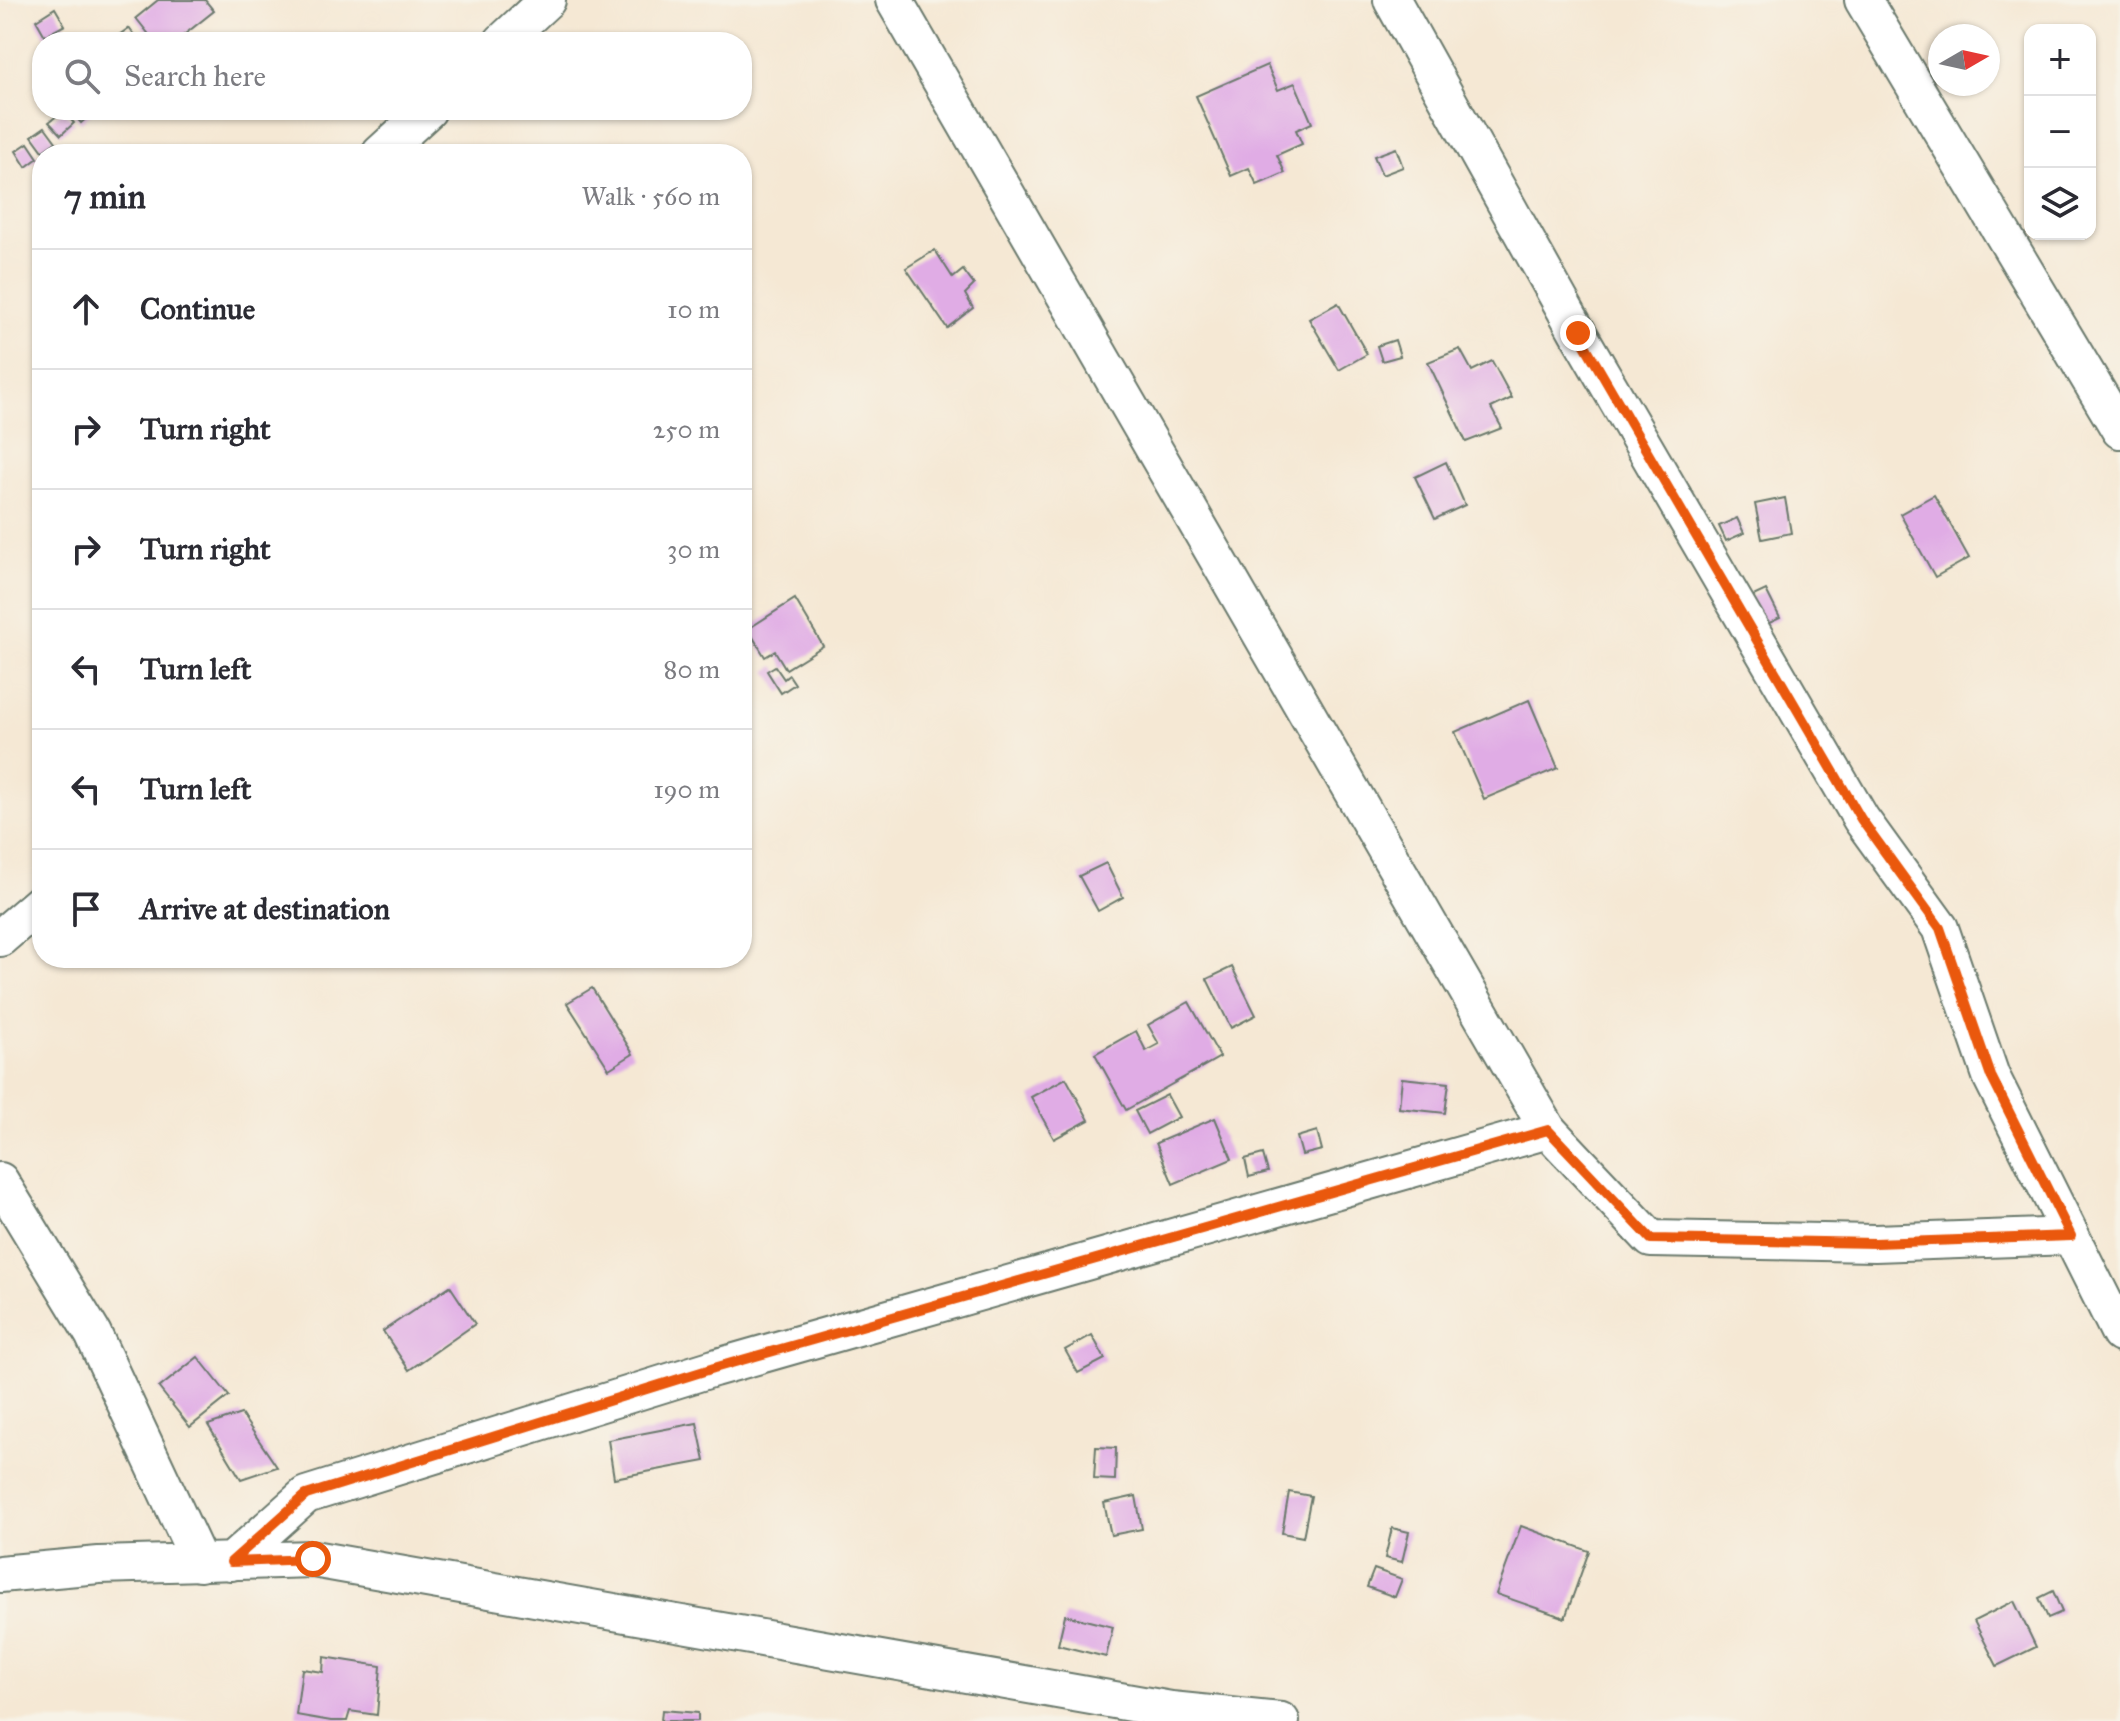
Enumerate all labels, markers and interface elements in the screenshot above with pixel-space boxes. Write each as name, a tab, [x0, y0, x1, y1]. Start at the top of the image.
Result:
north arrow	[1928, 24, 2000, 96]
map controls	[2024, 24, 2096, 240]
button: +	[2024, 24, 2096, 96]
search box	[32, 32, 752, 120]
icon: search	[60, 54, 104, 98]
text: Search here	[124, 58, 266, 94]
button: −	[2024, 96, 2096, 168]
button: layers	[2024, 168, 2096, 240]
text: 7 min	[64, 176, 146, 217]
text: Walk · 560 m	[582, 180, 720, 212]
icon: ahead	[64, 287, 108, 331]
text: Continue	[140, 291, 255, 327]
text: 10 m	[667, 293, 720, 325]
route end	[1560, 315, 1596, 351]
icon: right	[64, 407, 108, 451]
text: Turn right	[140, 411, 271, 447]
text: 250 m	[653, 413, 720, 445]
icon: right	[64, 527, 108, 571]
text: Turn right	[140, 531, 271, 567]
text: 30 m	[667, 533, 720, 565]
icon: left	[64, 647, 108, 691]
text: Turn left	[140, 651, 251, 687]
text: 80 m	[664, 653, 720, 685]
icon: left	[64, 767, 108, 811]
text: Turn left	[140, 771, 251, 807]
text: 190 m	[653, 773, 720, 805]
icon: arrive	[64, 887, 108, 931]
text: Arrive at destination	[140, 891, 390, 927]
route start	[295, 1541, 331, 1577]

